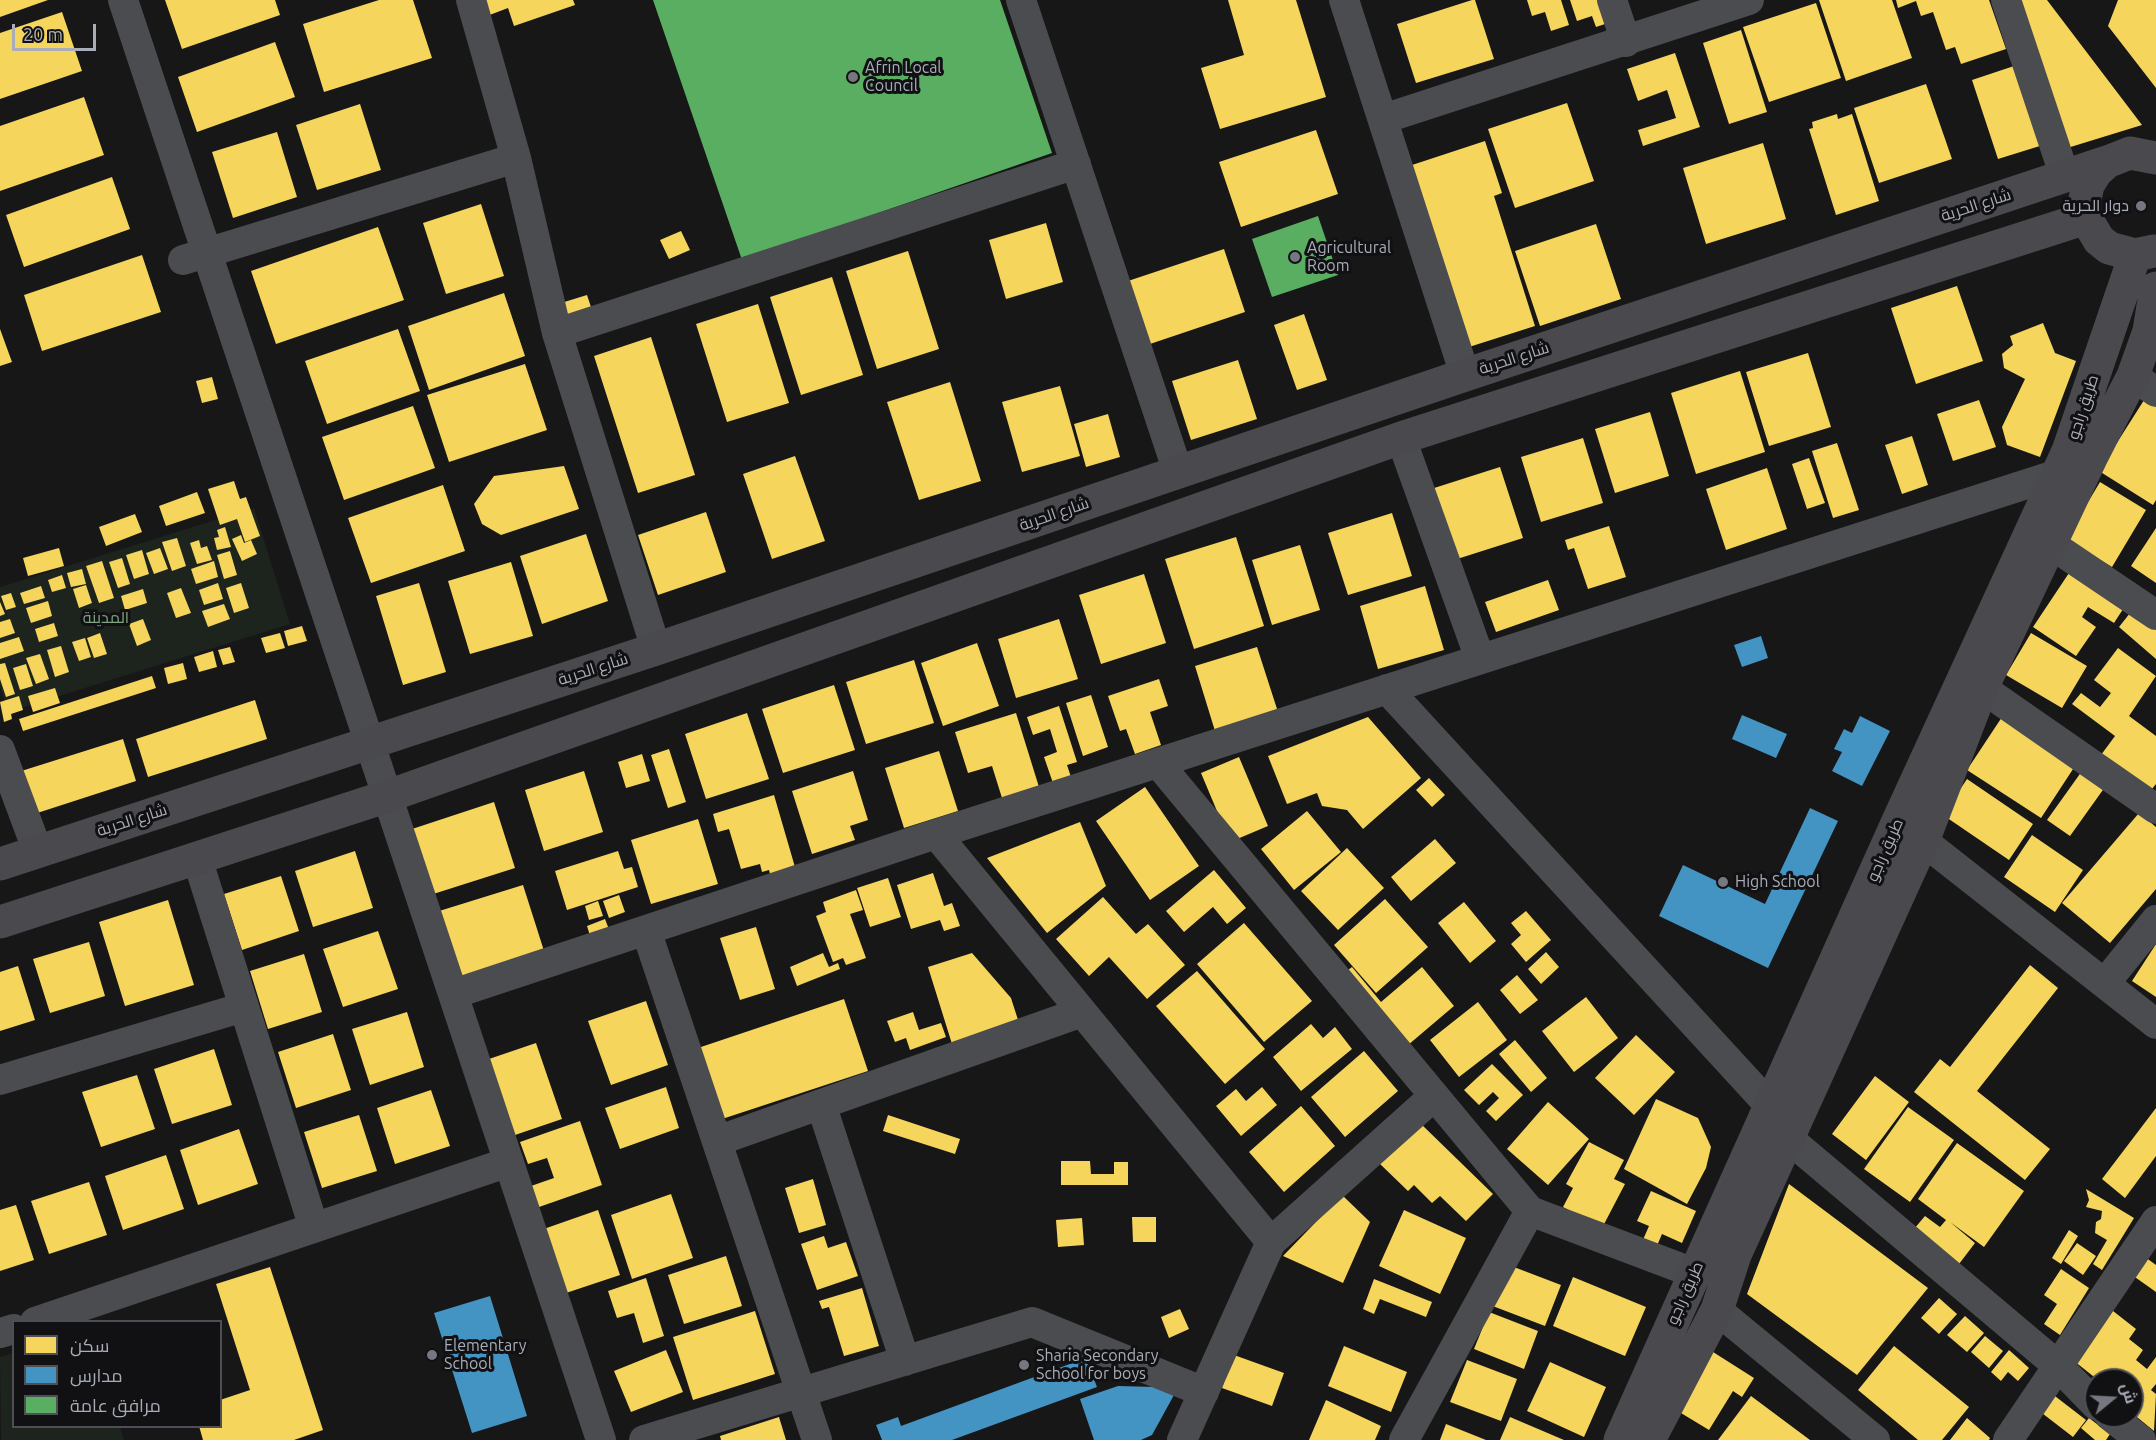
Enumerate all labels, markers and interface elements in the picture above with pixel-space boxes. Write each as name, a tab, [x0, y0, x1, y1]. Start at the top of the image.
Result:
scale bar	[15, 12, 99, 50]
text: 20 m	[23, 24, 63, 44]
place label: Afrin Local Council	[865, 58, 942, 96]
marker: Afrin Local Council	[846, 70, 860, 84]
street label: شارع الحرية	[1939, 185, 2013, 225]
place label: دوار الحرية	[2062, 196, 2129, 216]
marker: دوار الحرية	[2134, 199, 2148, 213]
place label: Agricultural Room	[1307, 238, 1391, 276]
marker: Agricultural Room	[1288, 250, 1302, 264]
street label: شارع الحرية	[1477, 338, 1551, 378]
street label: طريق راجو	[2064, 372, 2102, 442]
street label: شارع الحرية	[1017, 493, 1091, 535]
park label: المدينة	[83, 608, 129, 628]
street label: شارع الحرية	[556, 649, 630, 689]
street label: شارع الحرية	[95, 800, 169, 840]
street label: طريق راجو	[1863, 816, 1907, 884]
place label: High School	[1735, 872, 1820, 892]
marker: High School	[1716, 875, 1730, 889]
street label: طريق راجو	[1663, 1259, 1707, 1327]
legend	[12, 1320, 222, 1428]
text: سكن	[70, 1335, 109, 1355]
place label: Elementary School	[444, 1336, 526, 1374]
place label: Sharia Secondary School for boys	[1036, 1346, 1158, 1384]
marker: Elementary School	[425, 1348, 439, 1362]
marker: Sharia Secondary School for boys	[1017, 1358, 1031, 1372]
text: مدارس	[70, 1365, 123, 1385]
north arrow	[2084, 1368, 2144, 1428]
text: ش	[2117, 1381, 2141, 1406]
text: مرافق عامة	[70, 1395, 161, 1415]

